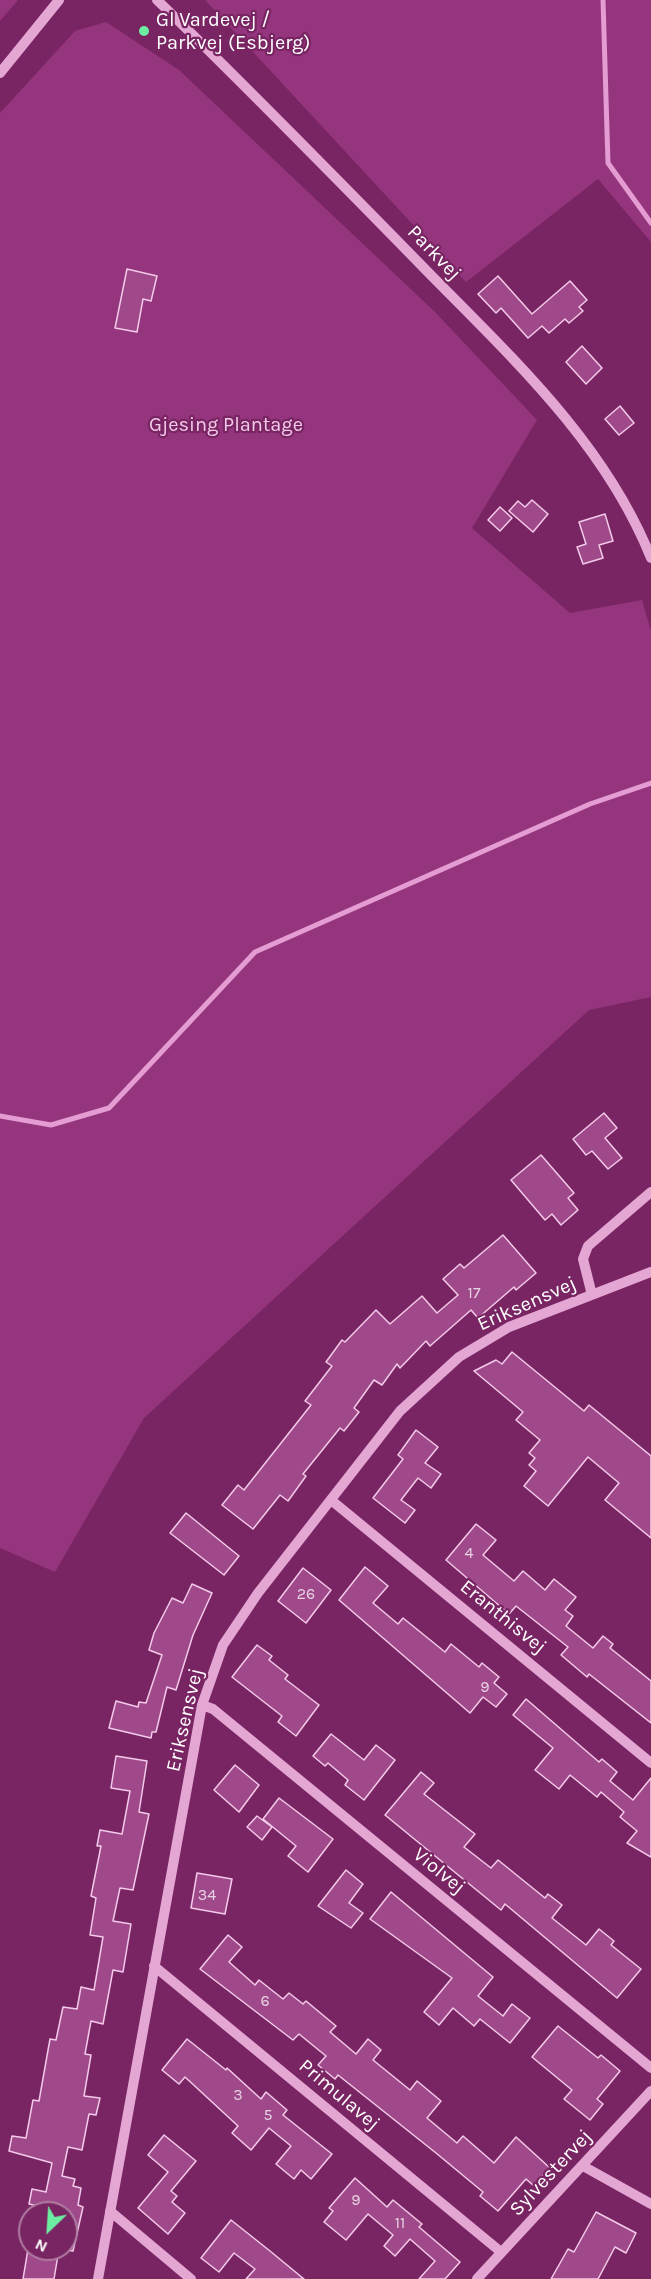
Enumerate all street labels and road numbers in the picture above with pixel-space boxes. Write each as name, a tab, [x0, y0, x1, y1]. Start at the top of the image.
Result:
street label: Parkvej	[402, 221, 466, 285]
street label: Eriksensvej	[474, 1272, 580, 1336]
street label: Eranthisvej	[455, 1575, 551, 1659]
street label: Eriksensvej	[161, 1666, 209, 1774]
street label: Violvej	[408, 1843, 470, 1899]
street label: Primulavej	[294, 2054, 384, 2136]
street label: Sylvestervej	[505, 2125, 597, 2221]

